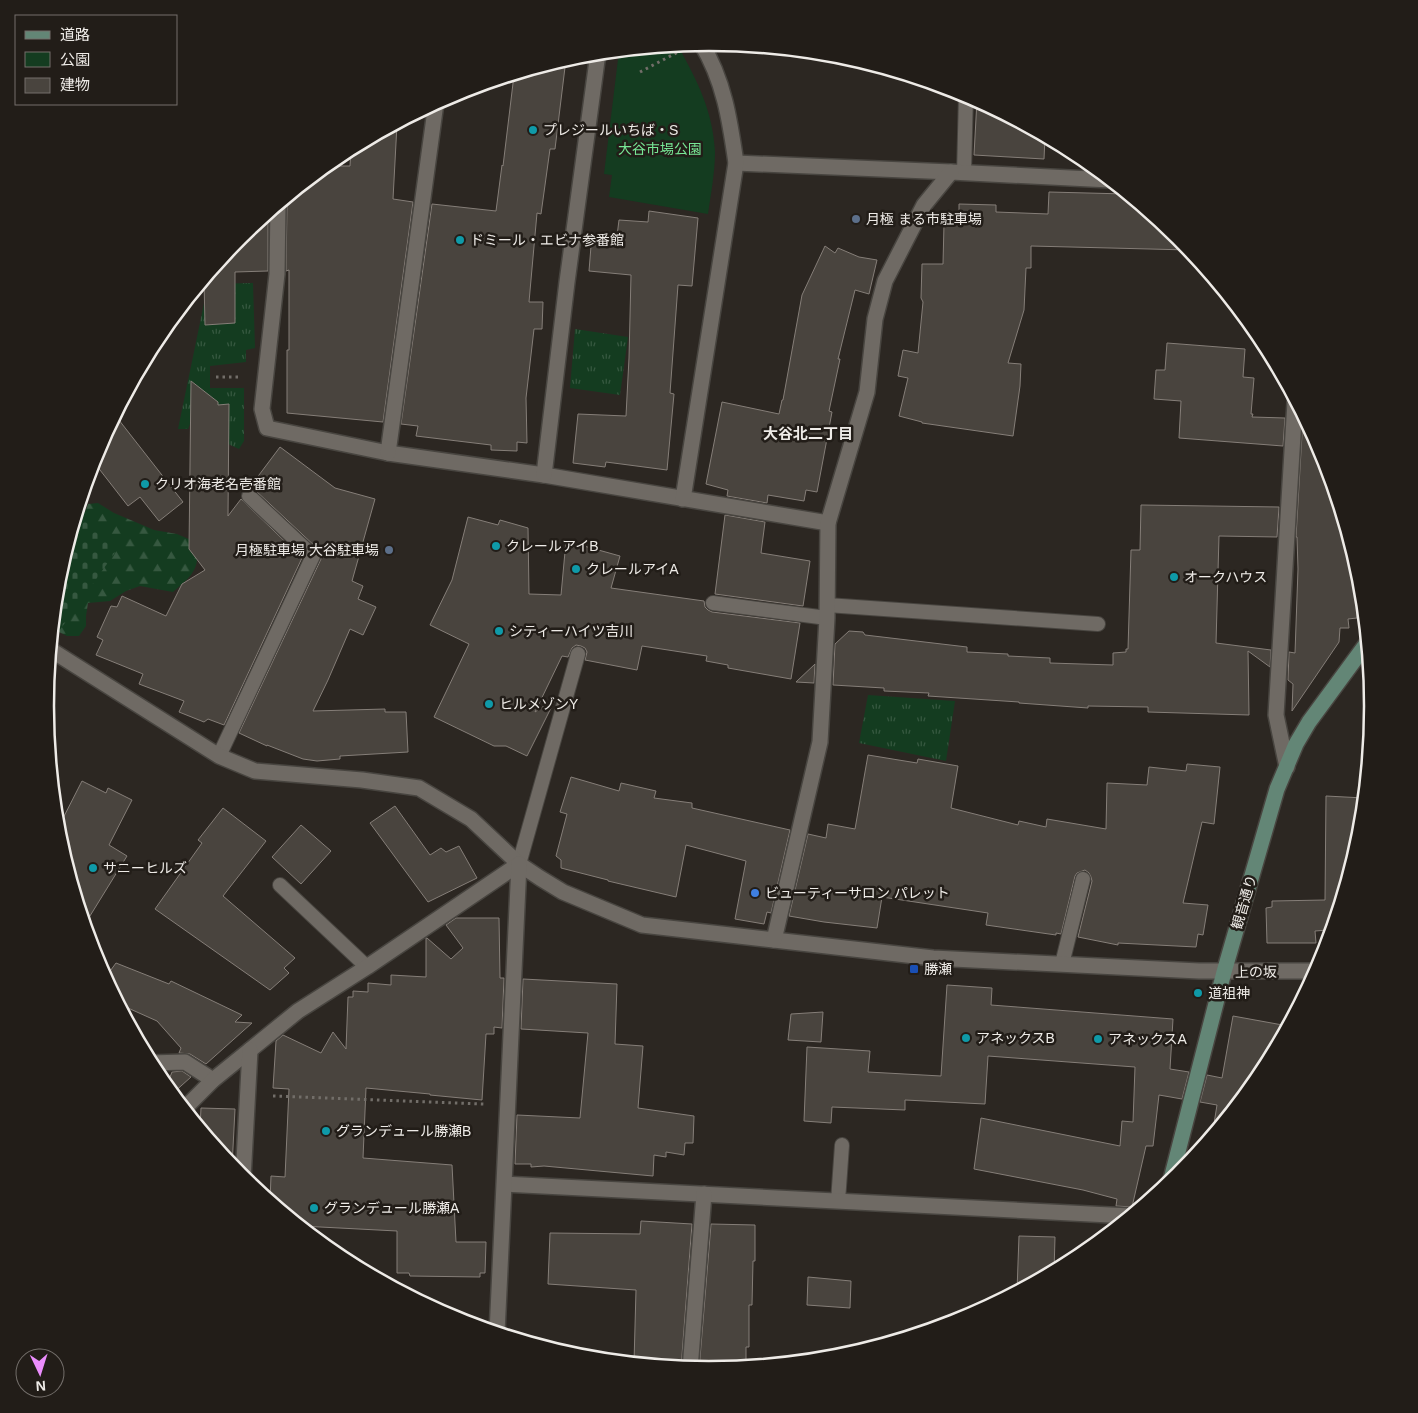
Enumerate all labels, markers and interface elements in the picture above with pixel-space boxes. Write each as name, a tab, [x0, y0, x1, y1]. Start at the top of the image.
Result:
legend	[15, 15, 178, 105]
text: 道路	[60, 26, 90, 43]
text: 公園	[60, 51, 90, 68]
text: 建物	[60, 76, 90, 93]
place label: プレジールいちば・S	[543, 122, 678, 138]
marker: プレジールいちば・S	[527, 124, 539, 136]
park label: 大谷市場公園	[618, 141, 702, 157]
place label: 月極 まる市駐車場	[866, 211, 982, 227]
marker: 月極 まる市駐車場	[850, 213, 862, 225]
place label: ドミール・エビナ参番館	[470, 232, 624, 248]
marker: ドミール・エビナ参番館	[454, 234, 466, 246]
district label: 大谷北二丁目	[763, 425, 853, 442]
place label: クリオ海老名壱番館	[155, 476, 281, 492]
marker: クリオ海老名壱番館	[139, 478, 151, 490]
place label: クレールアイB	[506, 538, 599, 554]
marker: クレールアイB	[490, 540, 502, 552]
place label: 月極駐車場 大谷駐車場	[235, 542, 379, 558]
marker: 月極駐車場 大谷駐車場	[383, 544, 395, 556]
place label: クレールアイA	[586, 561, 679, 577]
marker: クレールアイA	[570, 563, 582, 575]
place label: オークハウス	[1184, 569, 1267, 585]
marker: オークハウス	[1168, 571, 1180, 583]
place label: シティーハイツ吉川	[509, 623, 634, 639]
marker: シティーハイツ吉川	[493, 625, 505, 637]
place label: ヒルメゾンY	[499, 696, 579, 712]
marker: ヒルメゾンY	[483, 698, 495, 710]
place label: サニーヒルズ	[103, 860, 187, 876]
marker: サニーヒルズ	[87, 862, 99, 874]
street label: 観音通り	[1229, 873, 1259, 931]
place label: ビューティーサロン パレット	[765, 885, 950, 901]
marker: ビューティーサロン パレット	[749, 887, 761, 899]
place label: 勝瀬	[924, 961, 952, 977]
marker: 勝瀬	[908, 963, 920, 975]
street label: 上の坂	[1235, 964, 1277, 980]
place label: 道祖神	[1208, 985, 1250, 1001]
marker: 道祖神	[1192, 987, 1204, 999]
place label: アネックスB	[976, 1030, 1055, 1046]
place label: アネックスA	[1108, 1031, 1188, 1047]
marker: アネックスB	[960, 1032, 972, 1044]
marker: アネックスA	[1092, 1033, 1104, 1045]
place label: グランデュール勝瀬B	[336, 1123, 471, 1139]
marker: グランデュール勝瀬B	[320, 1125, 332, 1137]
place label: グランデュール勝瀬A	[324, 1200, 460, 1216]
marker: グランデュール勝瀬A	[308, 1202, 320, 1214]
north arrow	[15, 1348, 65, 1398]
text: N	[35, 1378, 47, 1394]

